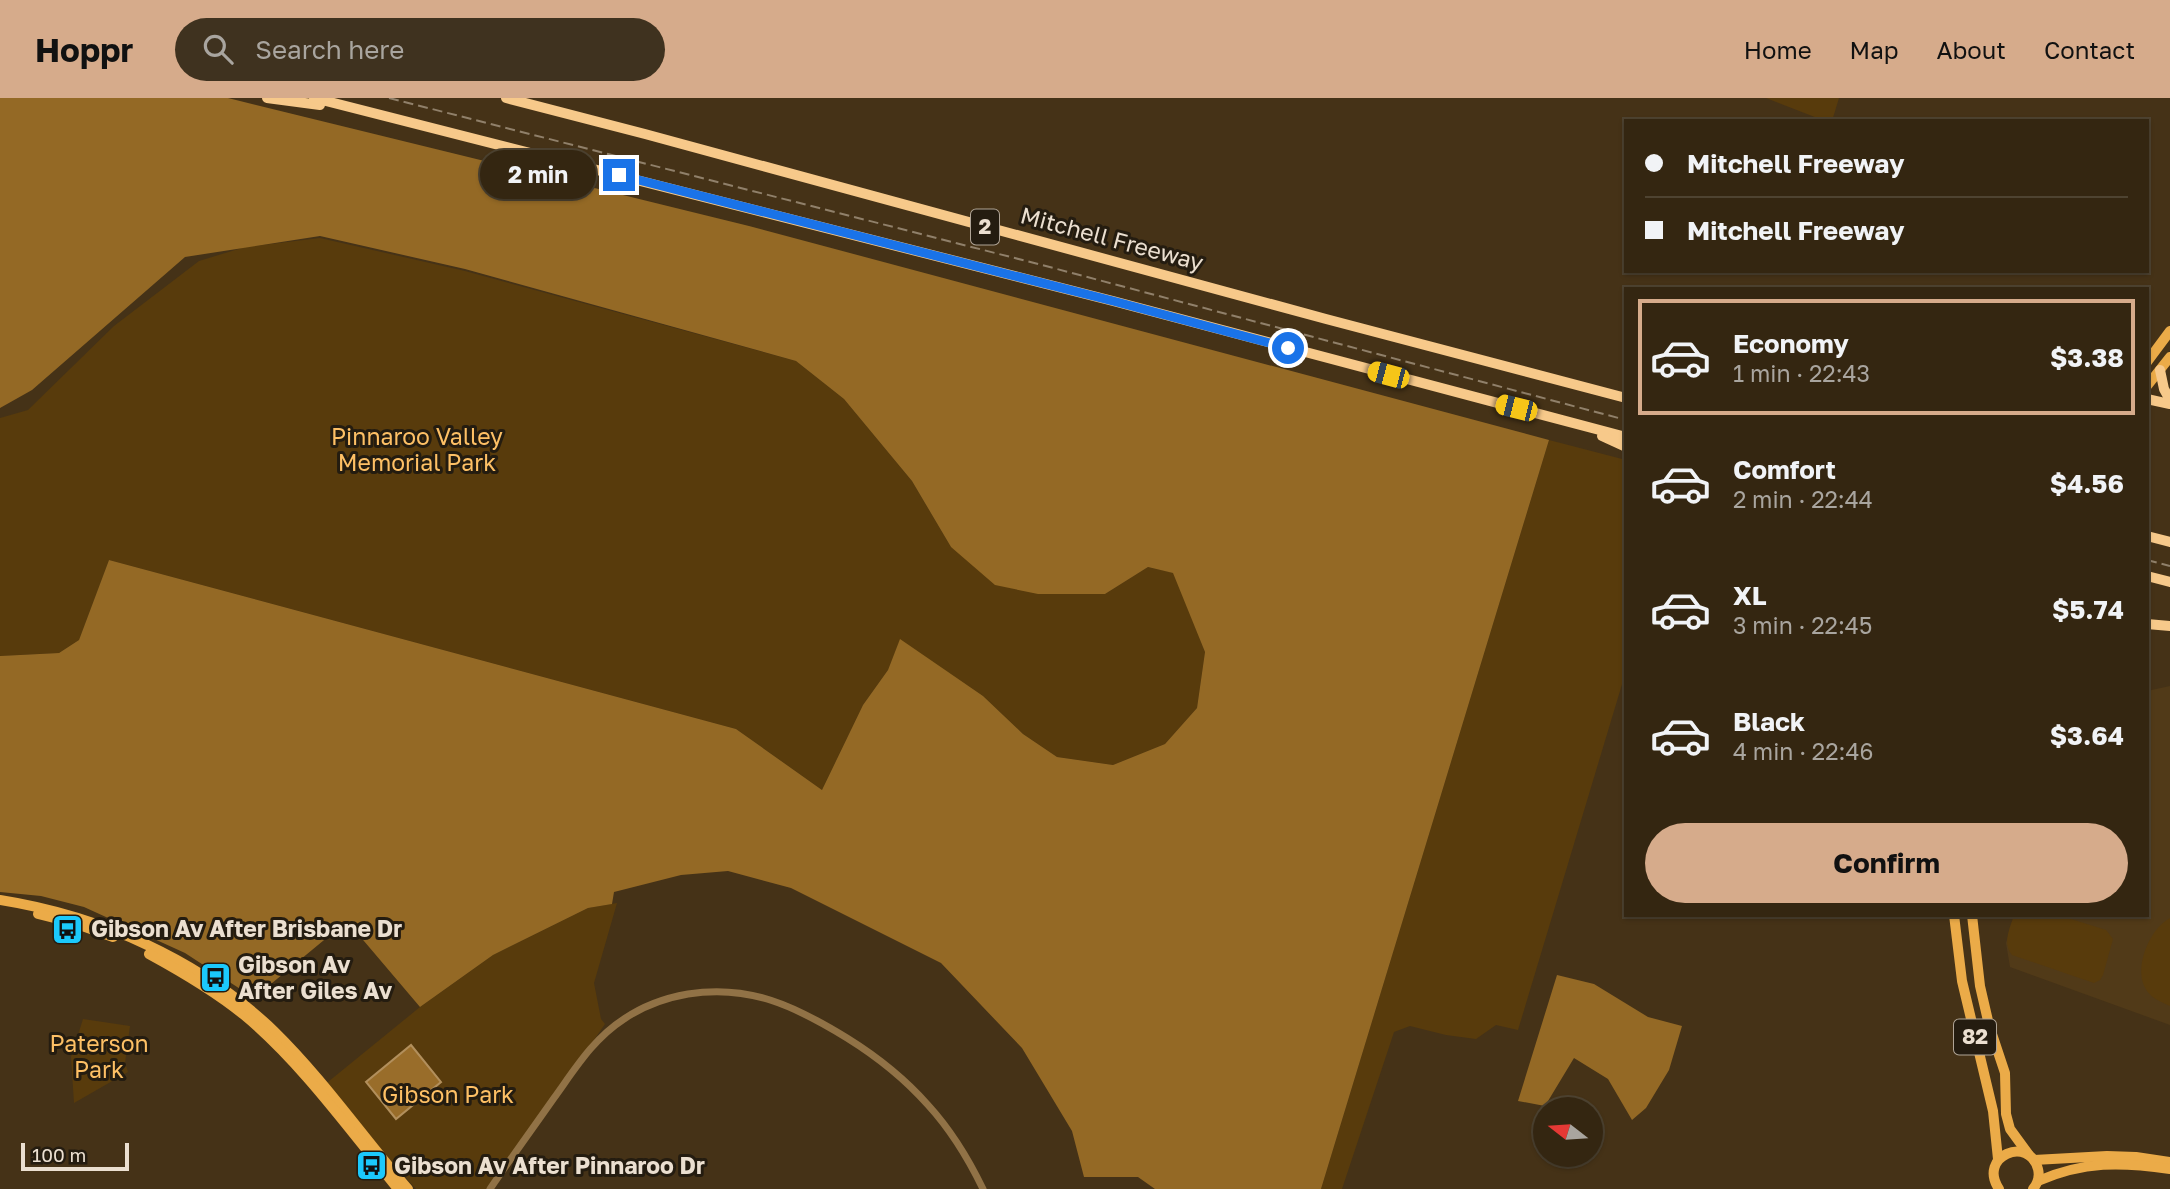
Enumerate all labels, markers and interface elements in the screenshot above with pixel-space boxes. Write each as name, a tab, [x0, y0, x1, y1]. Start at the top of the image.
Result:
search box	[175, 18, 665, 81]
text: Hoppr	[35, 30, 133, 69]
icon: search	[199, 30, 237, 68]
text: Search here	[255, 34, 404, 65]
text: Home	[1744, 35, 1812, 64]
text: Map	[1850, 35, 1899, 64]
text: About	[1937, 35, 2006, 64]
text: Contact	[2044, 35, 2135, 64]
text: Mitchell Freeway	[1687, 148, 1905, 179]
callout: 2 min	[479, 150, 594, 200]
route end	[603, 159, 635, 191]
text: 2 min	[508, 160, 568, 188]
street label: Mitchell Freeway	[1018, 200, 1207, 276]
road number: 2	[971, 209, 999, 244]
text: Mitchell Freeway	[1687, 215, 1905, 246]
icon: car	[1649, 326, 1712, 389]
text: Economy	[1733, 328, 1849, 359]
route start	[1272, 332, 1304, 364]
text: $3.38	[2050, 342, 2124, 373]
car	[1365, 359, 1412, 391]
text: 1 min · 22:43	[1733, 359, 1870, 387]
car	[1494, 393, 1539, 423]
park label: Pinnaroo Valley Memorial Park	[331, 422, 503, 476]
icon: car	[1649, 452, 1712, 515]
text: Comfort	[1733, 454, 1836, 485]
text: $4.56	[2050, 468, 2124, 499]
text: 2 min · 22:44	[1733, 485, 1873, 513]
icon: car	[1649, 578, 1712, 641]
text: XL	[1733, 580, 1767, 611]
text: $5.74	[2052, 594, 2124, 625]
text: 3 min · 22:45	[1733, 611, 1872, 639]
icon: car	[1649, 704, 1712, 767]
text: Black	[1733, 706, 1805, 737]
text: $3.64	[2050, 720, 2124, 751]
text: 4 min · 22:46	[1733, 737, 1873, 765]
button: Confirm	[1645, 823, 2128, 903]
bus stop icon: Gibson Av After Brisbane Dr	[51, 912, 85, 946]
place label: Gibson Av After Brisbane Dr	[91, 914, 402, 942]
place label: Gibson Av After Giles Av	[238, 950, 392, 1004]
bus stop icon: Gibson Av After Giles Av	[198, 961, 232, 995]
road number: 82	[1954, 1020, 1996, 1054]
park label: Paterson Park	[49, 1029, 149, 1083]
park label: Gibson Park	[382, 1080, 514, 1108]
north arrow	[1533, 1097, 1603, 1167]
map controls	[1533, 1097, 1603, 1167]
scale bar	[21, 1140, 130, 1172]
text: 100 m	[32, 1143, 86, 1166]
bus stop icon: Gibson Av After Pinnaroo Dr	[354, 1149, 388, 1183]
place label: Gibson Av After Pinnaroo Dr	[394, 1151, 705, 1179]

